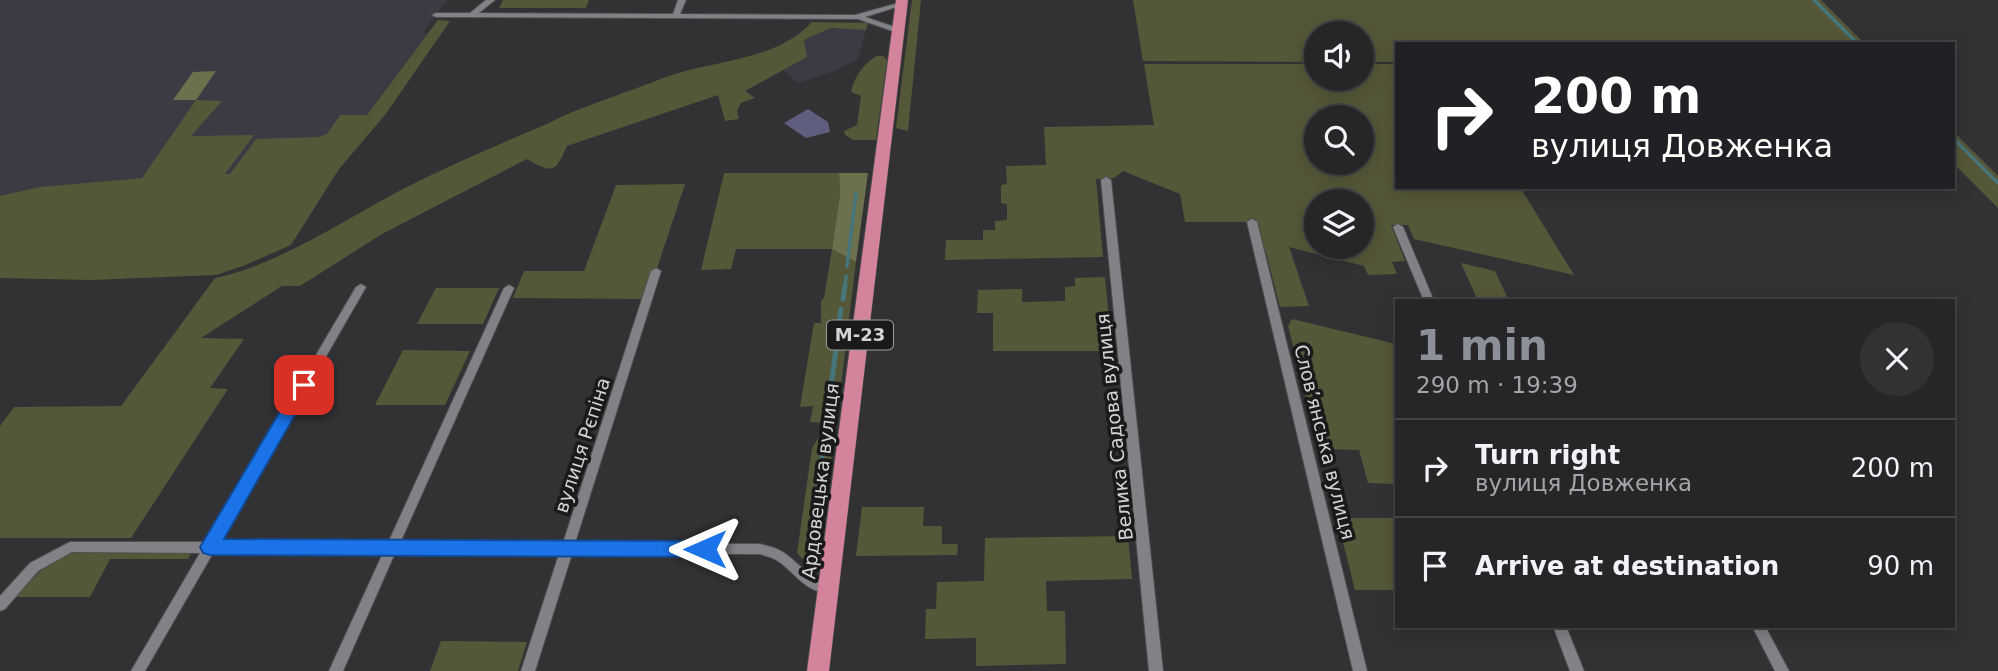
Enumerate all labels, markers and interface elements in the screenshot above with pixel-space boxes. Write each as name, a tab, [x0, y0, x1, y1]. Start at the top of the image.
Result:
map controls	[1304, 21, 1374, 259]
button: sound	[1304, 21, 1374, 91]
text: 200 m	[1531, 68, 1701, 125]
icon: right	[1416, 70, 1507, 161]
button: search	[1304, 105, 1374, 175]
text: вулиця Довженка	[1531, 127, 1833, 165]
button: layers	[1304, 189, 1374, 259]
street label: Велика Садова вулиця	[1091, 312, 1137, 542]
road number: М-23	[827, 320, 893, 349]
text: 1 min	[1416, 321, 1548, 370]
button: close	[1860, 322, 1934, 396]
street label: Словʼянська вулиця	[1290, 342, 1360, 542]
pin	[274, 355, 334, 415]
icon: arrive	[285, 366, 323, 404]
text: 290 m · 19:39	[1416, 372, 1578, 398]
street label: вулиця Рєпіна	[550, 375, 614, 515]
street label: Ардовецька вулиця	[797, 382, 843, 580]
text: Turn right	[1475, 440, 1620, 470]
icon: right	[1416, 449, 1454, 487]
text: 200 m	[1851, 453, 1934, 483]
text: вулиця Довженка	[1475, 470, 1692, 496]
position arrow	[668, 512, 742, 586]
icon: arrive	[1416, 547, 1454, 585]
text: Arrive at destination	[1475, 551, 1779, 581]
text: 90 m	[1867, 551, 1934, 581]

